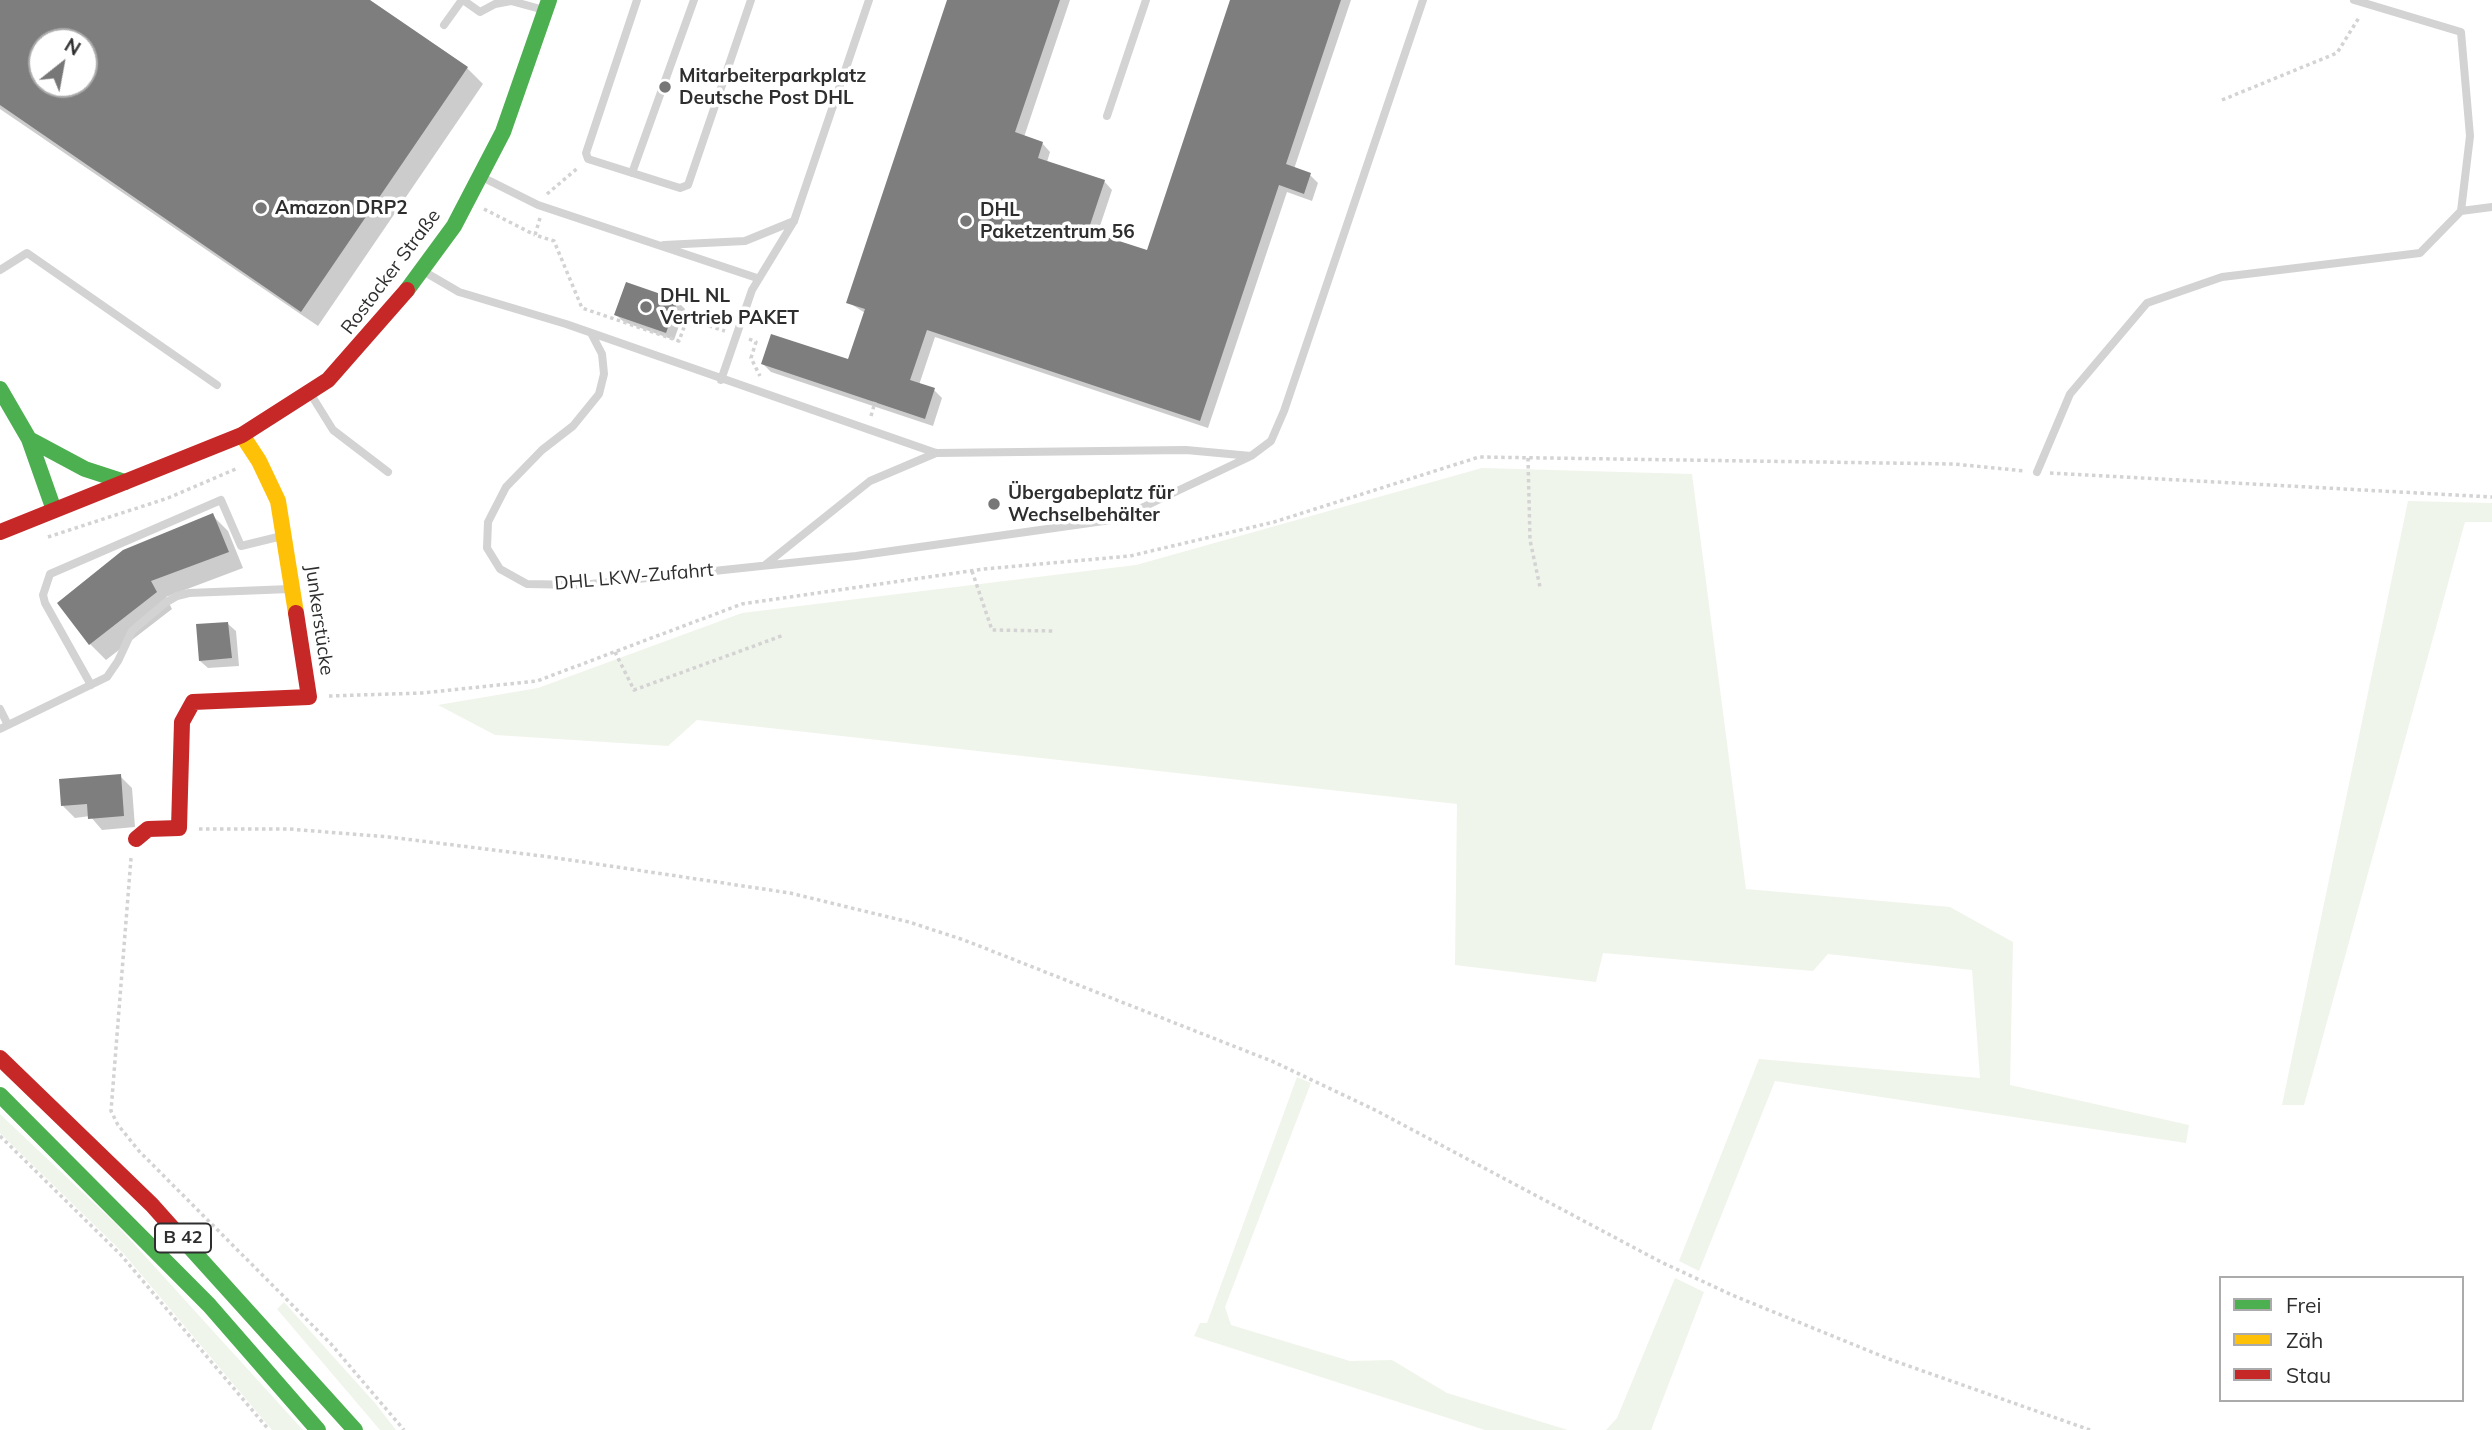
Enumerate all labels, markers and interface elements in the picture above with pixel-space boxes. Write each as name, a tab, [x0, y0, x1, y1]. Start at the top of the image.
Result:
north arrow	[28, 28, 98, 98]
text: N	[60, 33, 85, 61]
place label: Mitarbeiterparkplatz Deutsche Post DHL	[679, 65, 866, 109]
marker: Mitarbeiterparkplatz Deutsche Post DHL	[657, 79, 673, 95]
place label: Amazon DRP2	[275, 197, 408, 219]
place label: DHL Paketzentrum 56	[980, 199, 1135, 243]
marker: Amazon DRP2	[253, 200, 269, 216]
street label: Rostocker Straße	[337, 205, 445, 339]
marker: DHL Paketzentrum 56	[958, 213, 974, 229]
place label: DHL NL Vertrieb PAKET	[660, 285, 799, 329]
marker: DHL NL Vertrieb PAKET	[638, 299, 654, 315]
place label: Übergabeplatz für Wechselbehälter	[1008, 482, 1174, 526]
marker: Übergabeplatz für Wechselbehälter	[986, 496, 1002, 512]
street label: DHL LKW-Zufahrt	[554, 559, 714, 595]
street label: Junkerstücke	[300, 563, 338, 677]
road number: B 42	[155, 1224, 211, 1252]
legend	[2219, 1276, 2464, 1402]
text: Frei	[2286, 1292, 2322, 1318]
text: Zäh	[2286, 1327, 2323, 1353]
text: Stau	[2286, 1362, 2331, 1388]

